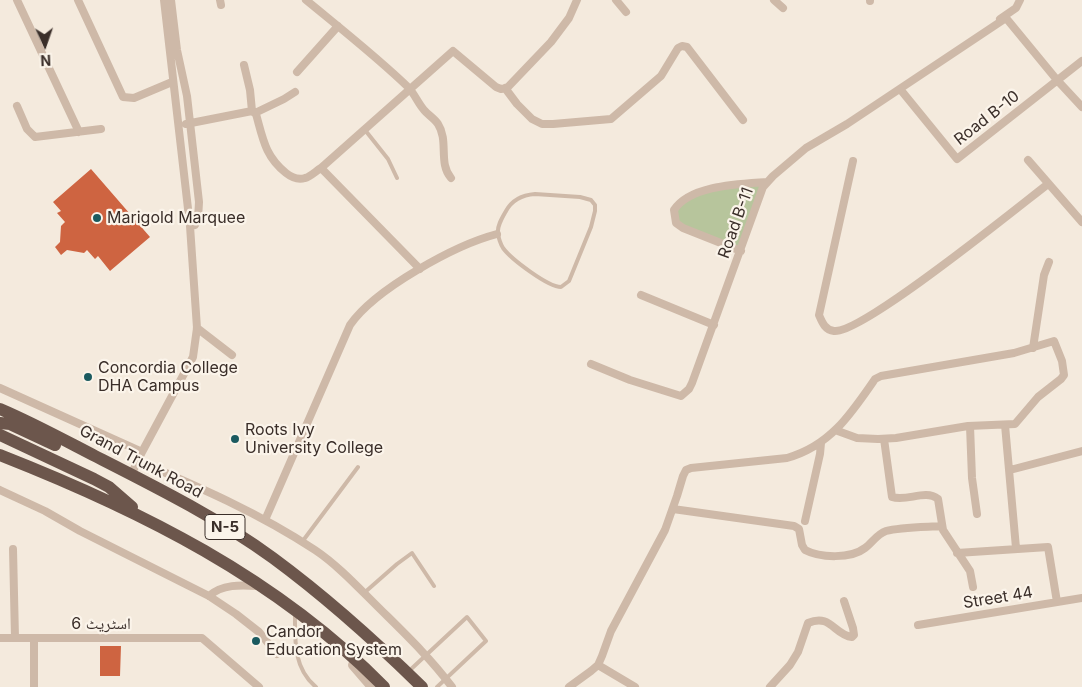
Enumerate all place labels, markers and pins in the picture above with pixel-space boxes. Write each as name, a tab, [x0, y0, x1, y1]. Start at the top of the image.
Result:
place label: Marigold Marquee	[107, 208, 245, 228]
marker: Marigold Marquee	[91, 212, 103, 224]
place label: Concordia College DHA Campus	[98, 358, 238, 396]
marker: Concordia College DHA Campus	[82, 371, 94, 383]
place label: Roots Ivy University College	[245, 420, 383, 458]
marker: Roots Ivy University College	[229, 433, 241, 445]
place label: Candor Education System	[266, 622, 402, 660]
marker: Candor Education System	[250, 635, 262, 647]

